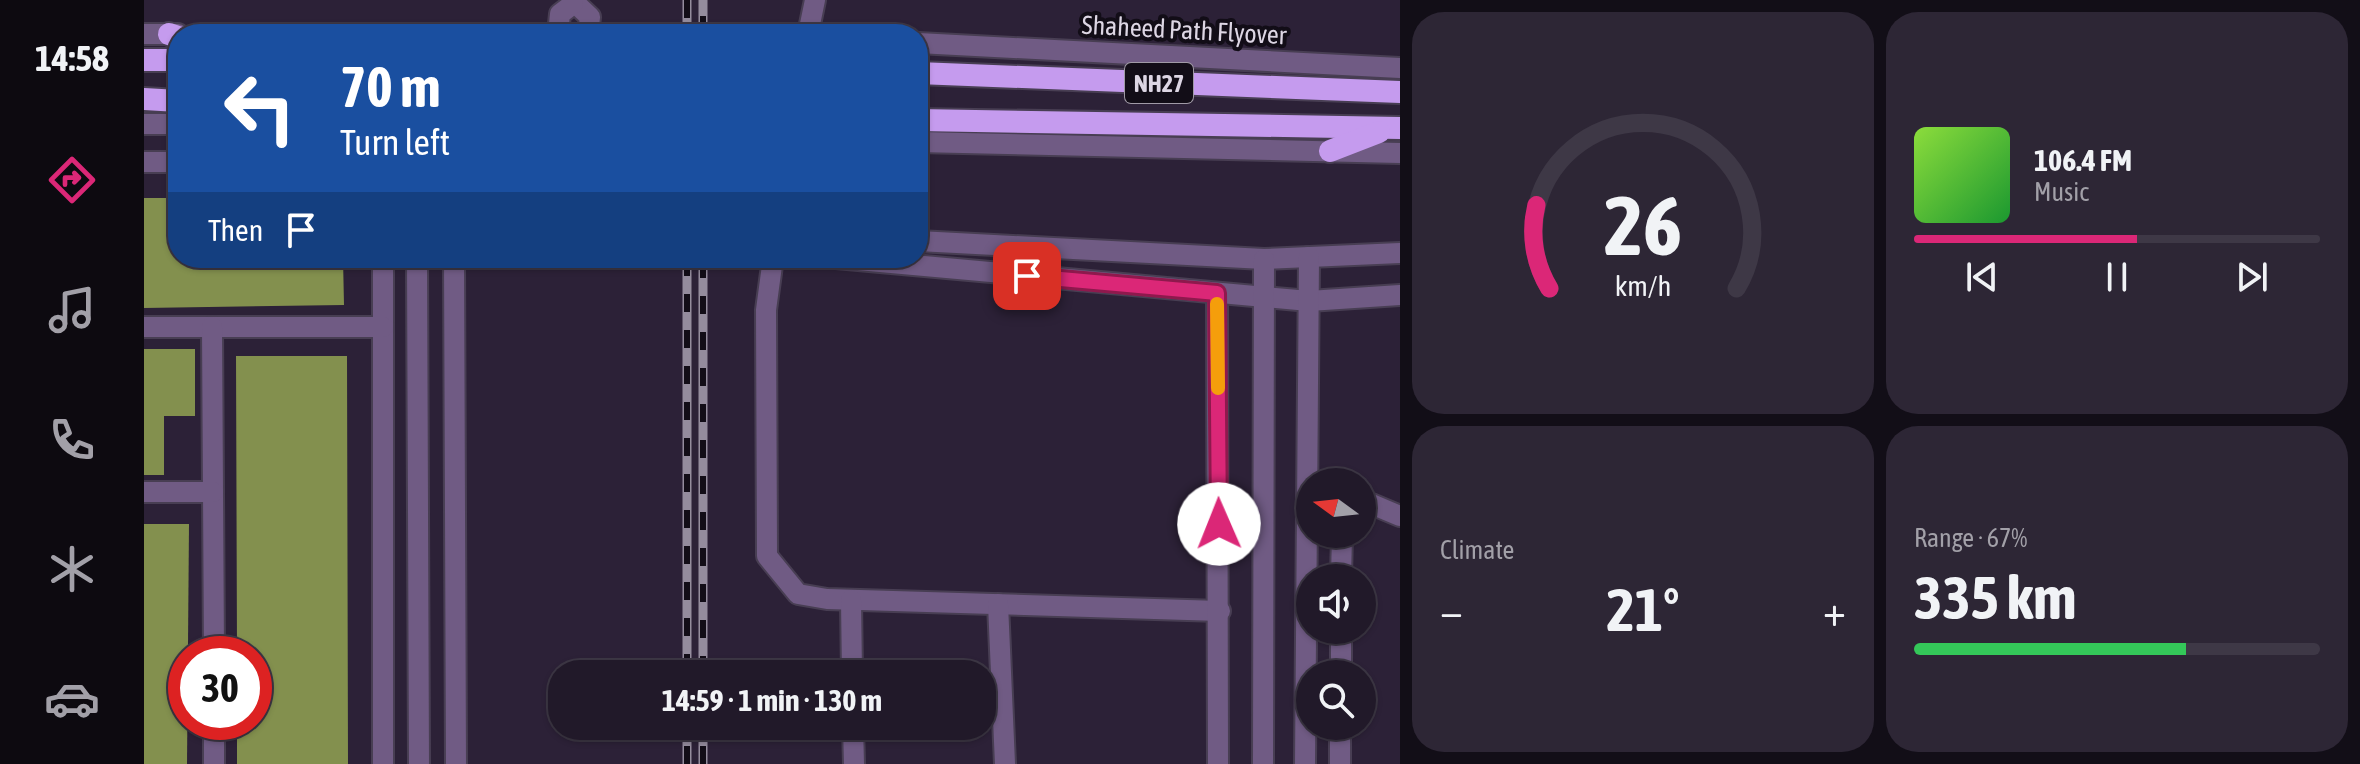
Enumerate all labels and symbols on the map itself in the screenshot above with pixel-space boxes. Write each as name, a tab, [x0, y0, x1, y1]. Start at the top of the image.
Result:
street label: Shaheed Path Flyover	[1081, 10, 1287, 50]
road number: NH27	[1125, 63, 1193, 103]
pin	[993, 242, 1061, 310]
north arrow	[1296, 468, 1376, 548]
position arrow	[1177, 482, 1261, 566]
speed limit sign: 30	[168, 636, 272, 740]

